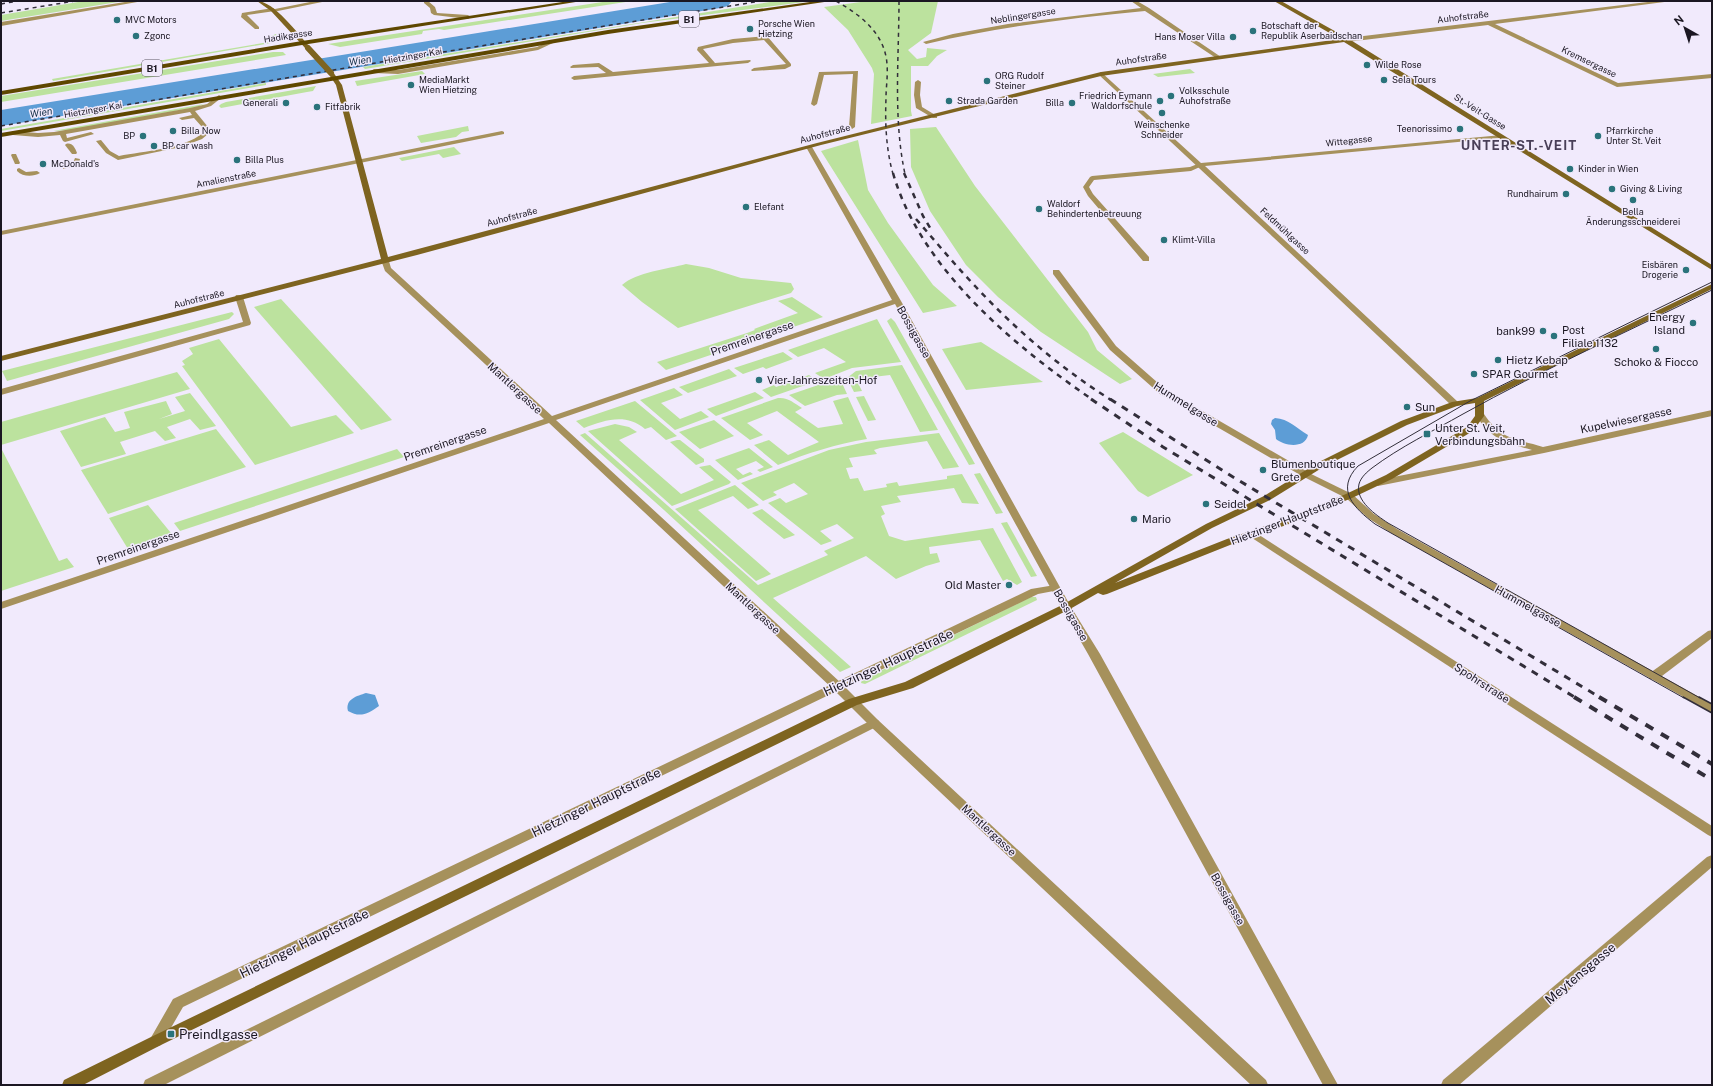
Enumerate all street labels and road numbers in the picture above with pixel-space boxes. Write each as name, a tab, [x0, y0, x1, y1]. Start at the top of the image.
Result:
street label: Neblingergasse	[990, 5, 1056, 26]
street label: Auhofstraße	[1437, 8, 1489, 25]
road number: B1	[679, 11, 699, 27]
street label: Hadikgasse	[263, 26, 313, 45]
street label: Kremsergasse	[1560, 43, 1619, 80]
street label: Hietzinger Kai	[383, 45, 443, 66]
street label: Auhofstraße	[1114, 49, 1167, 68]
road number: B1	[142, 60, 162, 76]
street label: St.-Veit-Gasse	[1452, 91, 1508, 132]
street label: Hietzinger Kai	[63, 99, 123, 120]
street label: Auhofstraße	[798, 121, 851, 146]
street label: Wittegasse	[1325, 133, 1373, 148]
street label: Amalienstraße	[195, 167, 257, 190]
street label: Auhofstraße	[485, 204, 538, 229]
street label: Feldmühlgasse	[1258, 205, 1312, 256]
street label: Auhofstraße	[172, 287, 225, 310]
street label: Bossigasse	[895, 304, 933, 360]
street label: Premreinergasse	[709, 318, 795, 358]
street label: Mantlergasse	[485, 360, 545, 416]
street label: Hummelgasse	[1152, 379, 1220, 429]
street label: Kupelwiesergasse	[1579, 404, 1673, 436]
street label: Premreinergasse	[402, 423, 488, 463]
street label: Hietzinger Hauptstraße	[1229, 493, 1345, 547]
street label: Premreinergasse	[95, 527, 181, 567]
street label: Mantlergasse	[723, 580, 783, 636]
street label: Hummelgasse	[1493, 583, 1563, 629]
street label: Bossigasse	[1051, 587, 1091, 643]
street label: Hietzinger Hauptstraße	[821, 626, 956, 699]
street label: Spohrstraße	[1452, 661, 1512, 705]
street label: Hietzinger Hauptstraße	[529, 765, 663, 840]
street label: Mantlergasse	[959, 802, 1019, 858]
street label: Bossigasse	[1209, 871, 1247, 927]
street label: Hietzinger Hauptstraße	[237, 906, 371, 981]
street label: Meytensgasse	[1542, 940, 1619, 1007]

